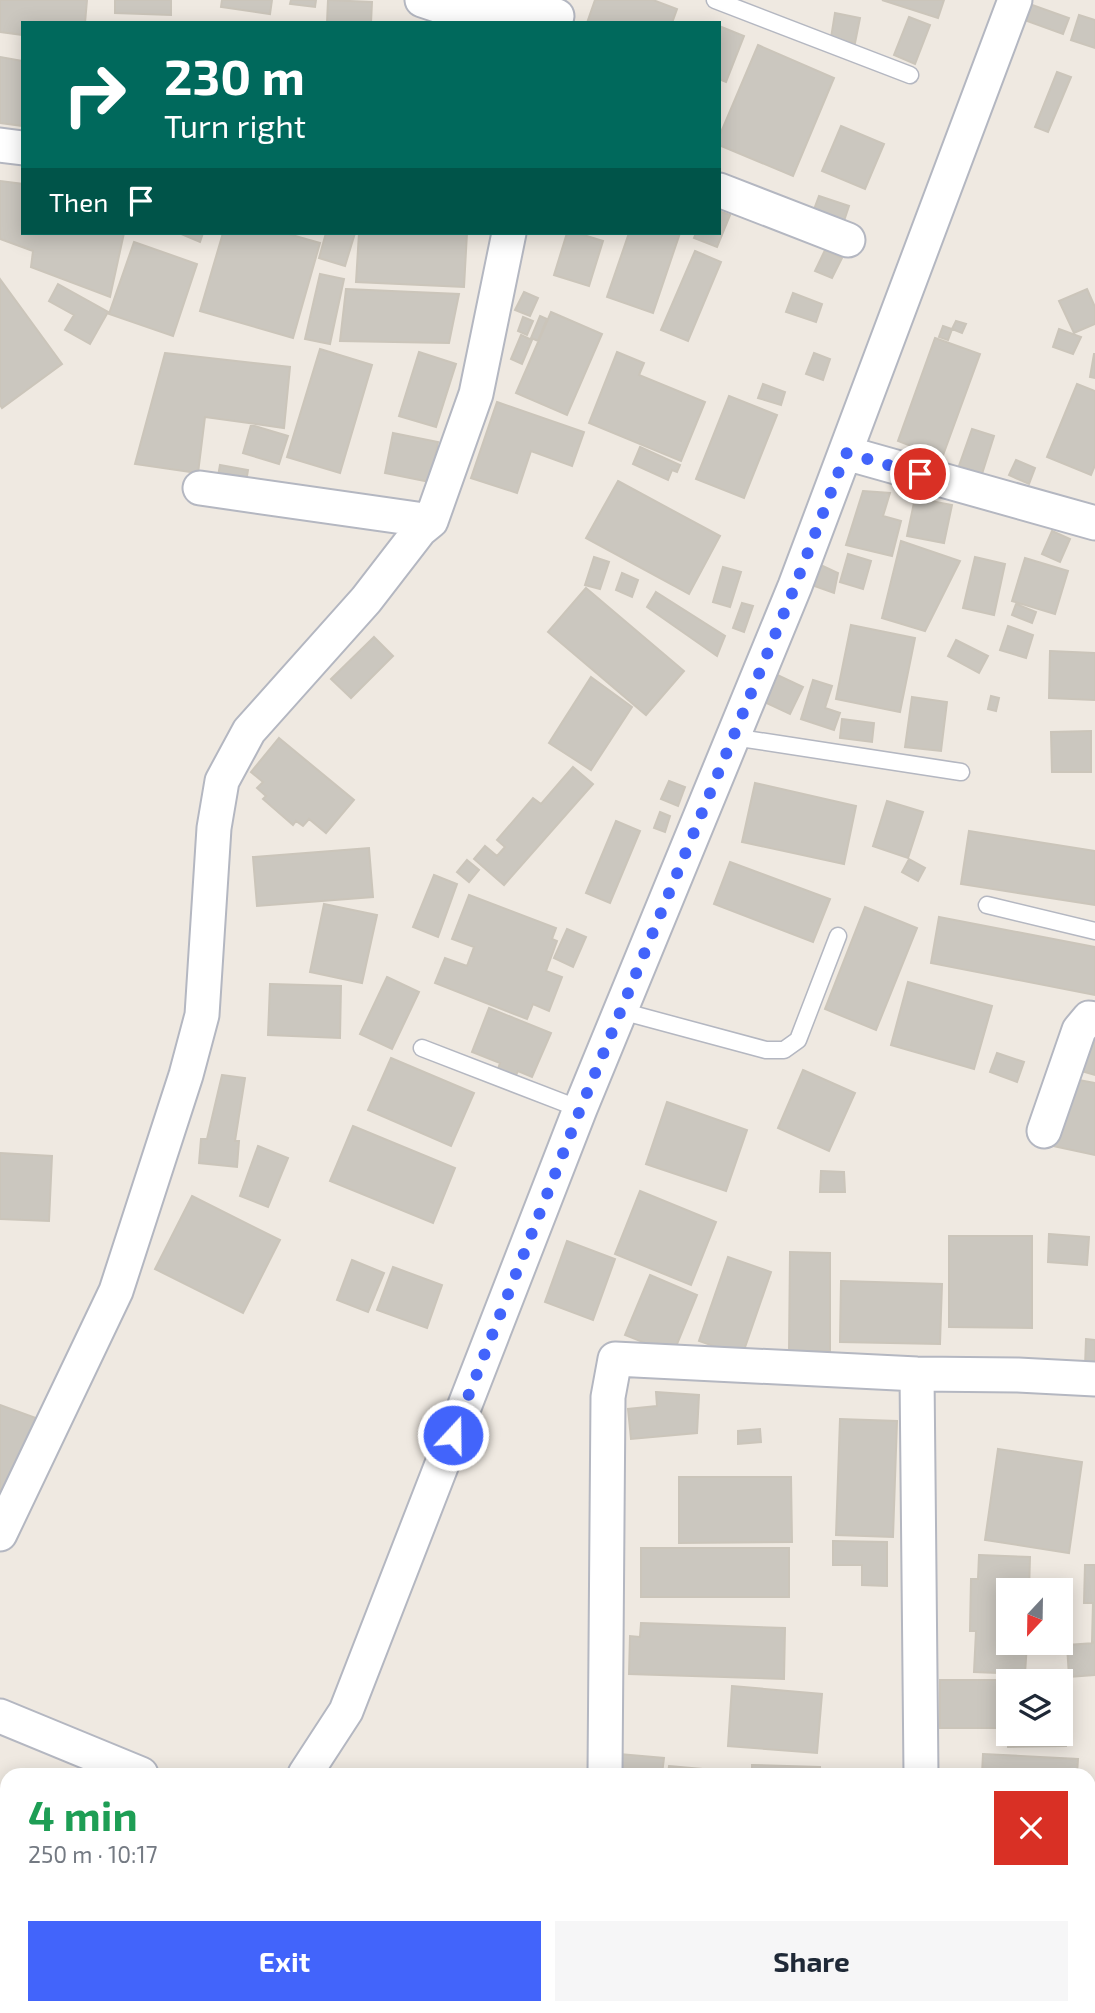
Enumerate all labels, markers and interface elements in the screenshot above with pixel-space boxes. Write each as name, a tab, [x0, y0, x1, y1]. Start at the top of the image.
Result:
text: 230 m	[164, 46, 305, 105]
icon: right	[49, 49, 140, 140]
text: Turn right	[164, 106, 306, 144]
icon: arrive	[122, 182, 160, 220]
text: Then	[49, 186, 108, 217]
pin	[890, 444, 950, 504]
icon: arrive	[901, 455, 939, 493]
position arrow	[416, 1398, 490, 1472]
north arrow	[996, 1578, 1073, 1656]
map controls	[996, 1578, 1073, 1746]
button: layers	[996, 1669, 1073, 1746]
text: 4 min	[28, 1789, 138, 1839]
button: close	[994, 1791, 1068, 1865]
text: 250 m · 10:17	[28, 1840, 157, 1868]
button: Exit	[28, 1921, 541, 2001]
button: Share	[555, 1921, 1068, 2001]

